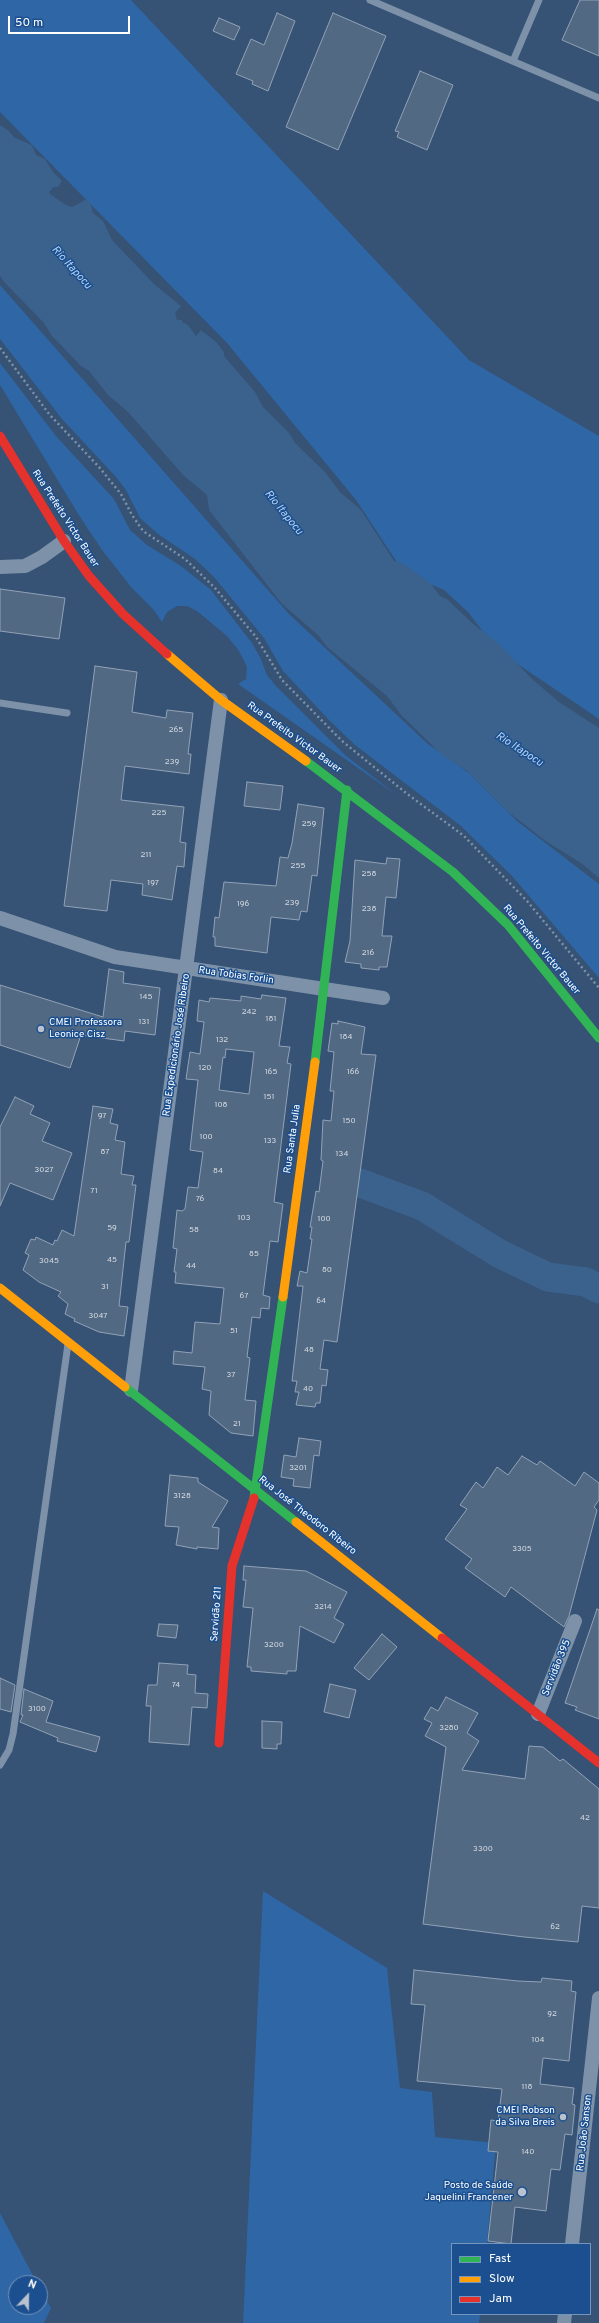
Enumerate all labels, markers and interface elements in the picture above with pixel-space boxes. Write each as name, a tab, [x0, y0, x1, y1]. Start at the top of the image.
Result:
scale bar	[10, 8, 132, 34]
text: 50 m	[15, 15, 43, 31]
water label: Rio Itapocu	[48, 244, 94, 292]
street label: Rua Prefeito Victor Bauer	[29, 468, 101, 570]
water label: Rio Itapocu	[261, 488, 305, 538]
street label: Rua Prefeito Victor Bauer	[244, 700, 344, 776]
house number: 265	[169, 725, 183, 735]
water label: Rio Itapocu	[493, 730, 545, 770]
house number: 239	[165, 757, 179, 767]
house number: 225	[152, 808, 166, 818]
house number: 259	[302, 819, 316, 829]
house number: 211	[141, 850, 151, 860]
house number: 255	[291, 861, 305, 871]
house number: 258	[362, 869, 376, 879]
house number: 197	[147, 878, 159, 888]
house number: 239	[285, 898, 299, 908]
house number: 196	[237, 899, 249, 909]
street label: Rua Prefeito Victor Bauer	[500, 903, 582, 997]
house number: 238	[362, 904, 376, 914]
house number: 216	[362, 948, 374, 958]
street label: Rua Tobias Forlin	[198, 965, 274, 987]
street label: Rua Expedicionário José Ribeiro	[161, 973, 193, 1117]
house number: 145	[140, 992, 152, 1002]
house number: 242	[242, 1007, 256, 1017]
house number: 181	[266, 1014, 276, 1024]
place label: CMEI Professora Leonice Cisz	[49, 1017, 122, 1040]
house number: 131	[139, 1017, 149, 1027]
marker: CMEI Professora Leonice Cisz	[36, 1024, 46, 1034]
house number: 184	[340, 1032, 352, 1042]
house number: 132	[216, 1035, 228, 1045]
house number: 120	[198, 1063, 212, 1073]
house number: 165	[265, 1067, 277, 1077]
house number: 166	[347, 1067, 359, 1077]
house number: 151	[264, 1092, 274, 1102]
house number: 108	[214, 1100, 228, 1110]
street label: Rua Santa Julia	[282, 1104, 304, 1174]
house number: 97	[98, 1111, 106, 1121]
house number: 150	[342, 1116, 356, 1126]
house number: 100	[199, 1132, 213, 1142]
house number: 133	[264, 1136, 276, 1146]
house number: 87	[101, 1147, 109, 1157]
house number: 134	[336, 1149, 348, 1159]
house number: 3027	[35, 1165, 53, 1175]
house number: 84	[213, 1166, 223, 1176]
house number: 71	[90, 1186, 98, 1196]
house number: 76	[196, 1194, 204, 1204]
house number: 103	[238, 1213, 250, 1223]
house number: 100	[317, 1214, 331, 1224]
house number: 59	[107, 1223, 117, 1233]
house number: 58	[189, 1225, 199, 1235]
house number: 85	[249, 1249, 259, 1259]
house number: 45	[107, 1255, 117, 1265]
house number: 3045	[39, 1256, 59, 1266]
house number: 44	[186, 1261, 196, 1271]
house number: 80	[322, 1265, 332, 1275]
house number: 31	[101, 1282, 109, 1292]
house number: 67	[240, 1291, 248, 1301]
house number: 64	[316, 1296, 326, 1306]
house number: 3047	[89, 1311, 107, 1321]
house number: 51	[230, 1326, 238, 1336]
house number: 48	[304, 1345, 314, 1355]
house number: 37	[227, 1370, 235, 1380]
house number: 40	[303, 1384, 313, 1394]
house number: 21	[233, 1419, 241, 1429]
house number: 3201	[289, 1463, 307, 1473]
street label: Rua José Theodoro Ribeiro	[256, 1474, 358, 1558]
house number: 3128	[173, 1491, 191, 1501]
house number: 3305	[512, 1544, 532, 1554]
street label: Servidão 211	[209, 1586, 225, 1642]
house number: 3214	[314, 1602, 332, 1612]
street label: Servidão 395	[540, 1638, 574, 1698]
house number: 3200	[264, 1640, 284, 1650]
house number: 74	[172, 1680, 180, 1690]
house number: 3100	[28, 1704, 46, 1714]
house number: 3280	[439, 1723, 459, 1733]
house number: 42	[580, 1813, 590, 1823]
house number: 3300	[473, 1844, 493, 1854]
house number: 62	[550, 1922, 560, 1932]
house number: 92	[547, 2009, 557, 2019]
house number: 104	[531, 2035, 545, 2045]
house number: 118	[522, 2082, 532, 2092]
street label: Rua João Sanson	[575, 2094, 595, 2172]
place label: CMEI Robson da Silva Breis	[495, 2105, 555, 2128]
marker: CMEI Robson da Silva Breis	[558, 2112, 568, 2122]
house number: 140	[522, 2147, 534, 2157]
place label: Posto de Saúde Jaquelini Francener	[424, 2180, 513, 2204]
marker: Posto de Saúde Jaquelini Francener	[516, 2186, 528, 2198]
legend	[451, 2243, 591, 2315]
text: Fast	[489, 2251, 511, 2267]
text: Slow	[489, 2271, 515, 2287]
north arrow	[8, 2275, 48, 2315]
text: N	[26, 2277, 38, 2293]
text: Jam	[489, 2291, 512, 2307]

